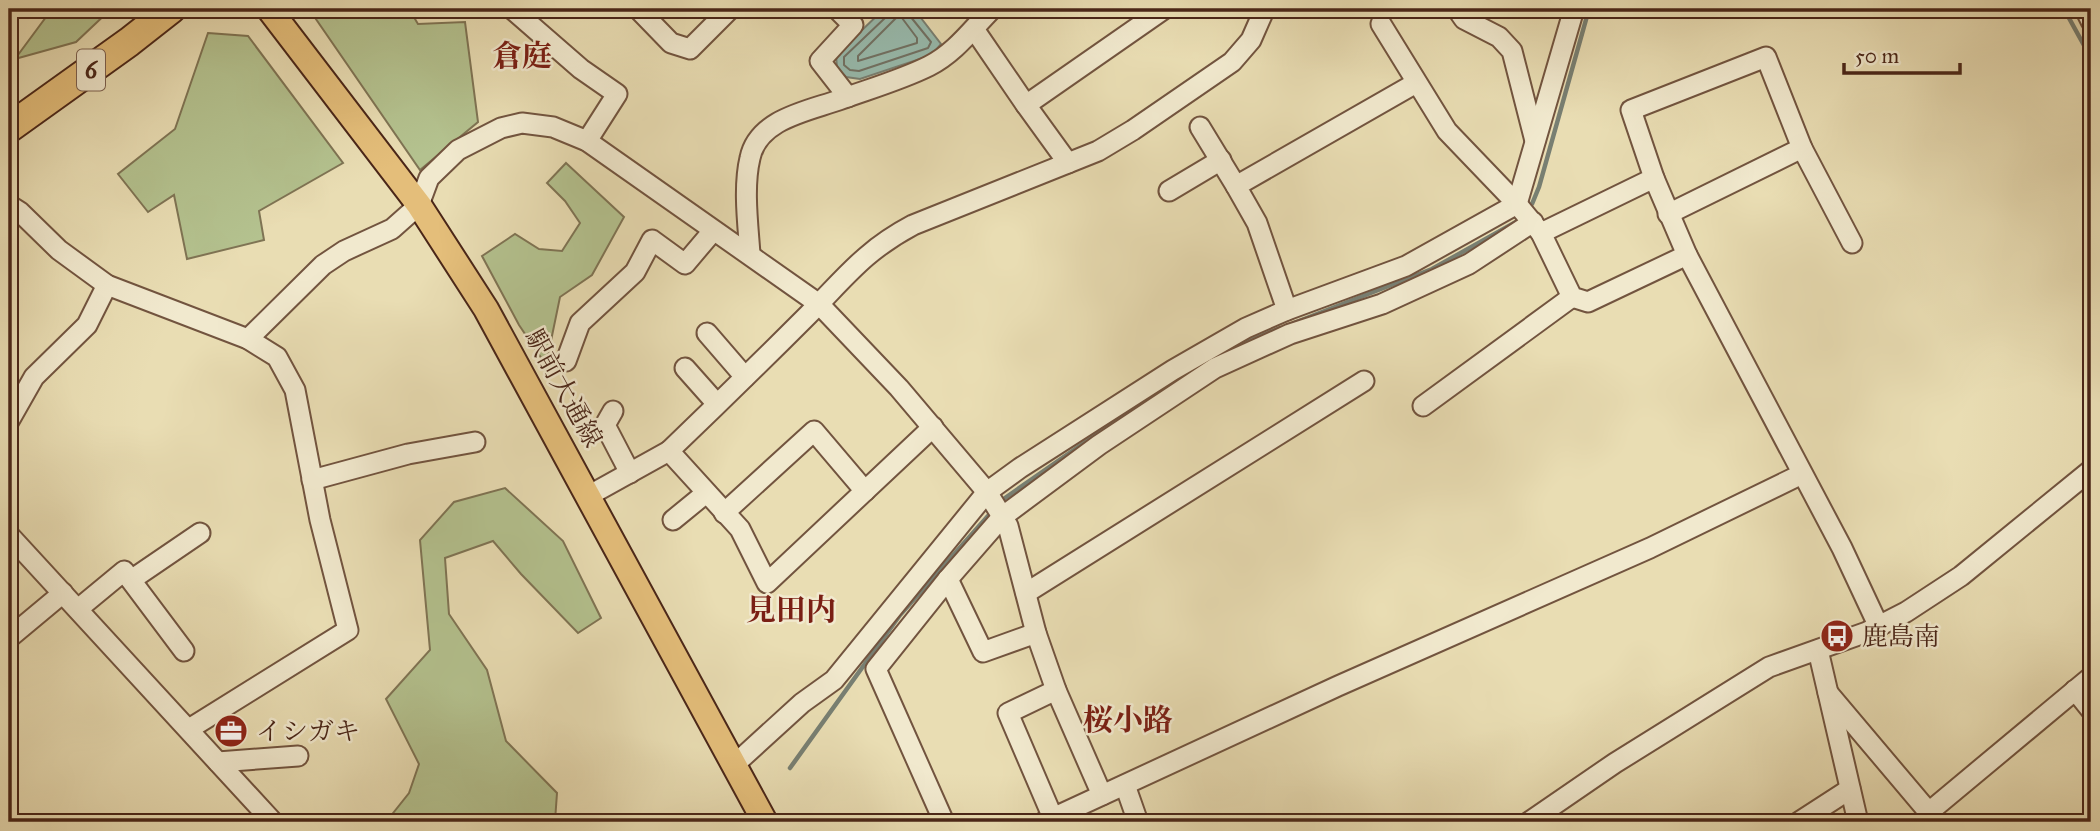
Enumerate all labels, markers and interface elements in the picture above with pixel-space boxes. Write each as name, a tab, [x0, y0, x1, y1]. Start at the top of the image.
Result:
scale bar	[1844, 32, 1960, 76]
district label: 倉庭	[492, 38, 552, 74]
text: 50 m	[1855, 43, 1900, 69]
road number: 6	[77, 50, 105, 90]
street label: 駅前大通線	[518, 323, 610, 453]
district label: 見田内	[746, 592, 836, 628]
bus stop icon: 鹿島南	[1818, 617, 1856, 655]
place label: 鹿島南	[1862, 620, 1940, 652]
district label: 桜小路	[1083, 702, 1173, 738]
office icon: イシガキ	[212, 712, 250, 750]
place label: イシガキ	[256, 715, 360, 747]

